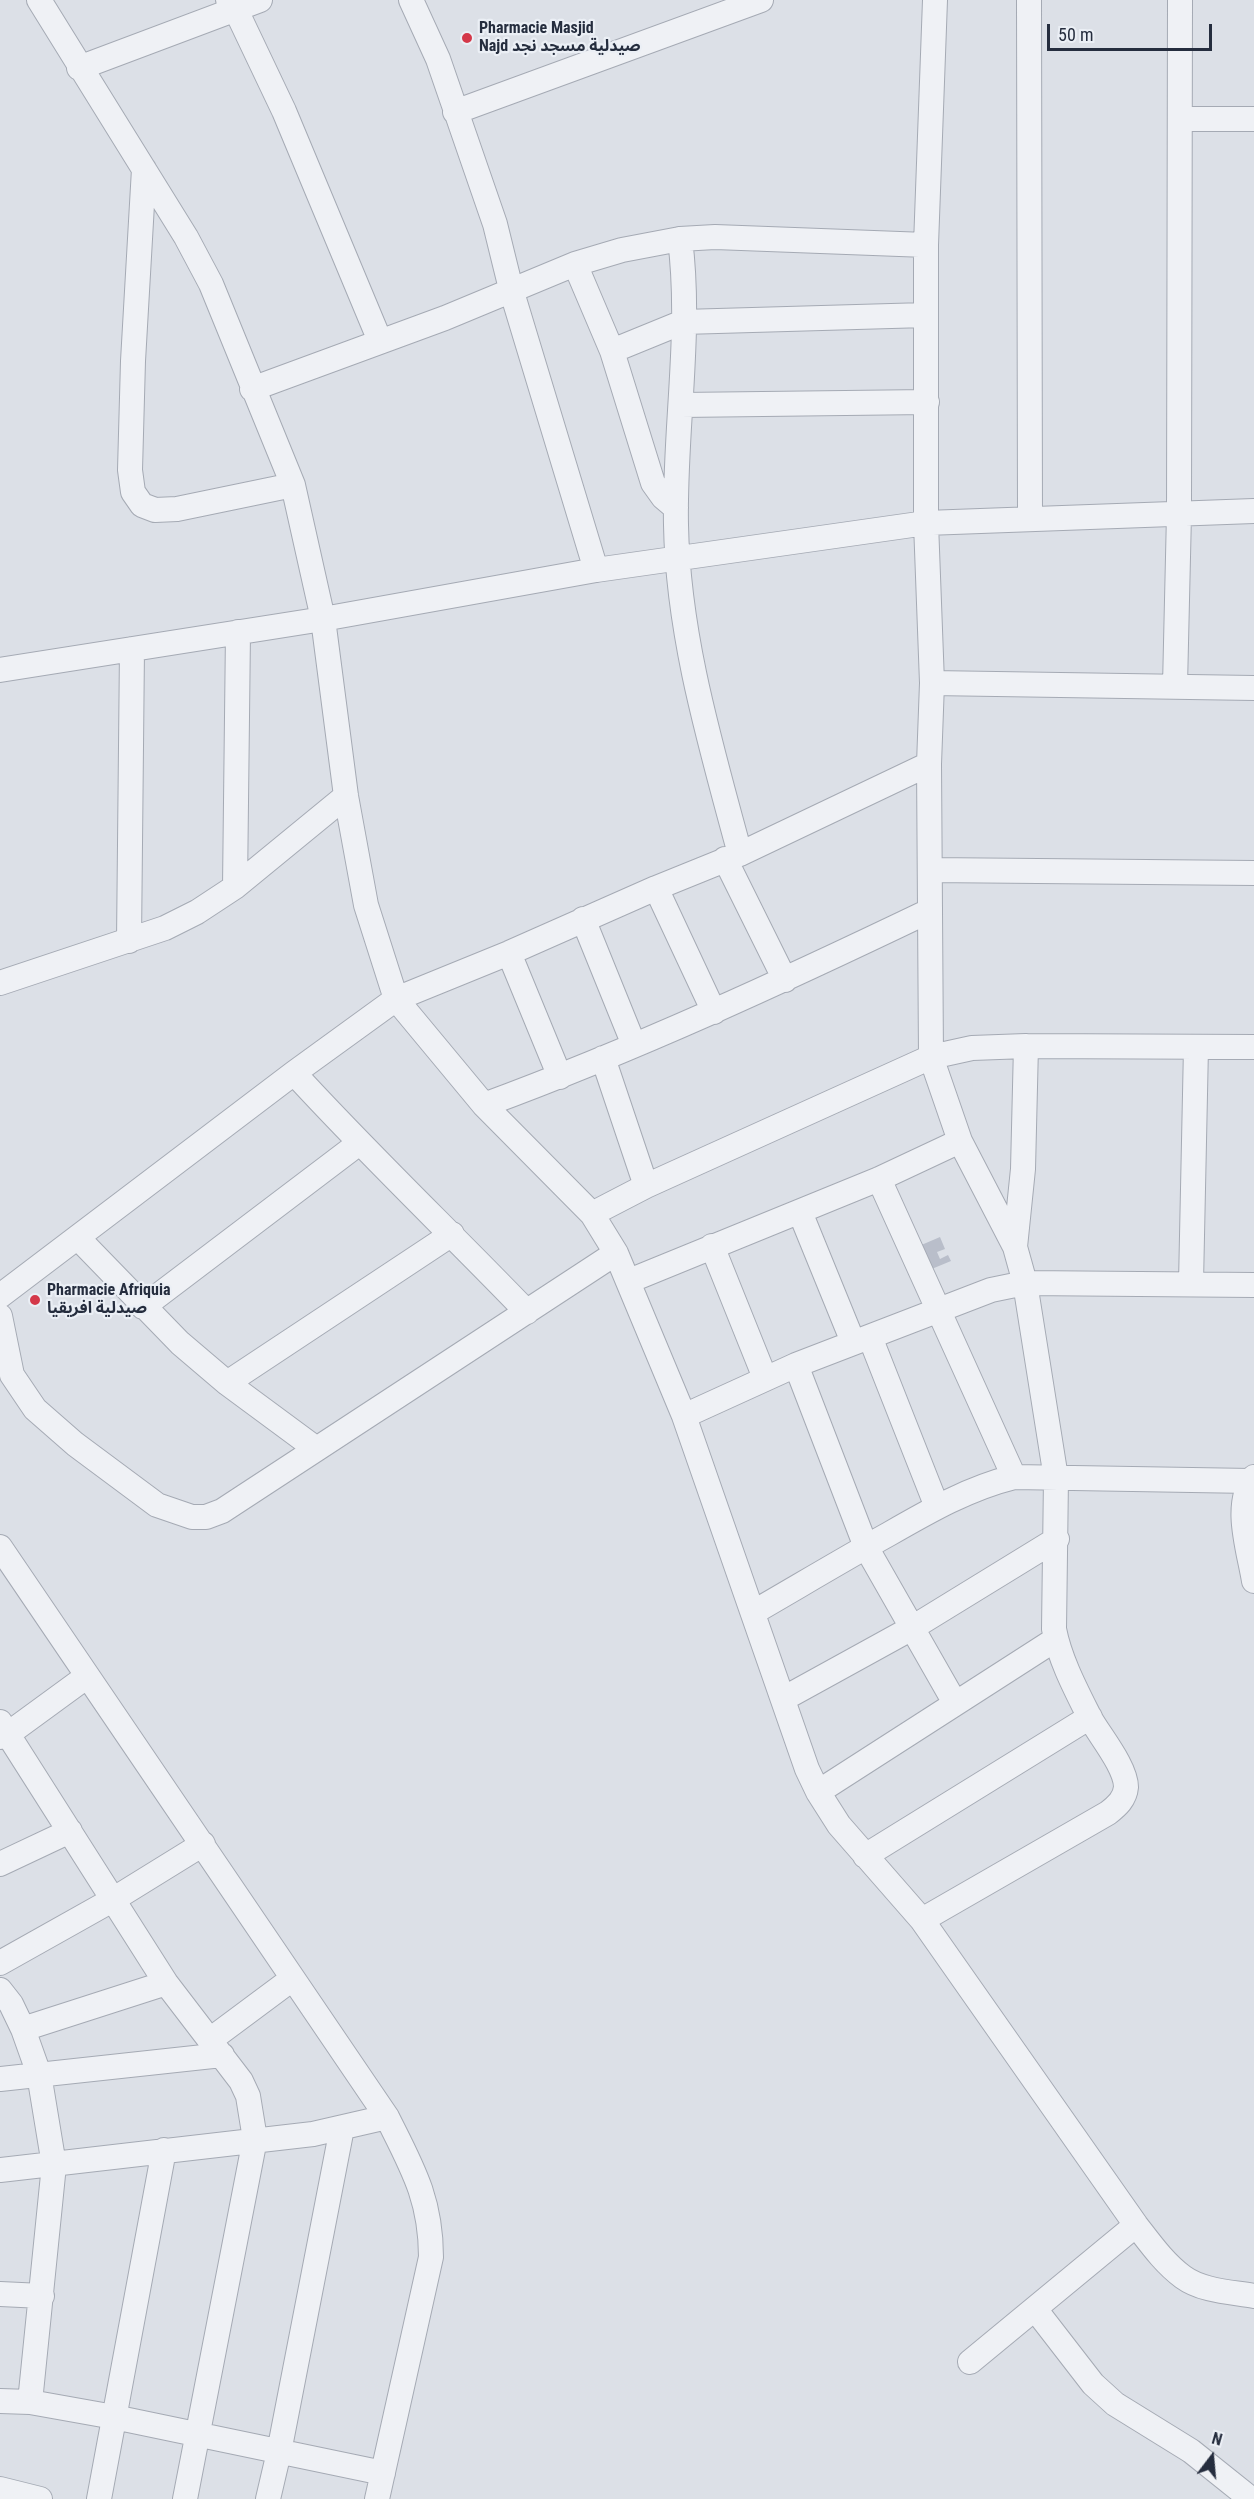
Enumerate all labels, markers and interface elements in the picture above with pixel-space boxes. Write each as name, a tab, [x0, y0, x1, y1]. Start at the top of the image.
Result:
scale bar	[1050, 12, 1215, 50]
place label: Pharmacie Masjid Najd صيدلية مسجد نجد	[479, 19, 641, 57]
text: 50 m	[1058, 24, 1093, 45]
marker: Pharmacie Masjid Najd صيدلية مسجد نجد	[460, 31, 474, 45]
place label: Pharmacie Afriquia صيدلية افريقيا	[47, 1281, 170, 1319]
marker: Pharmacie Afriquia صيدلية افريقيا	[28, 1293, 42, 1307]
north arrow	[1182, 2427, 1242, 2487]
text: N	[1210, 2429, 1224, 2450]

